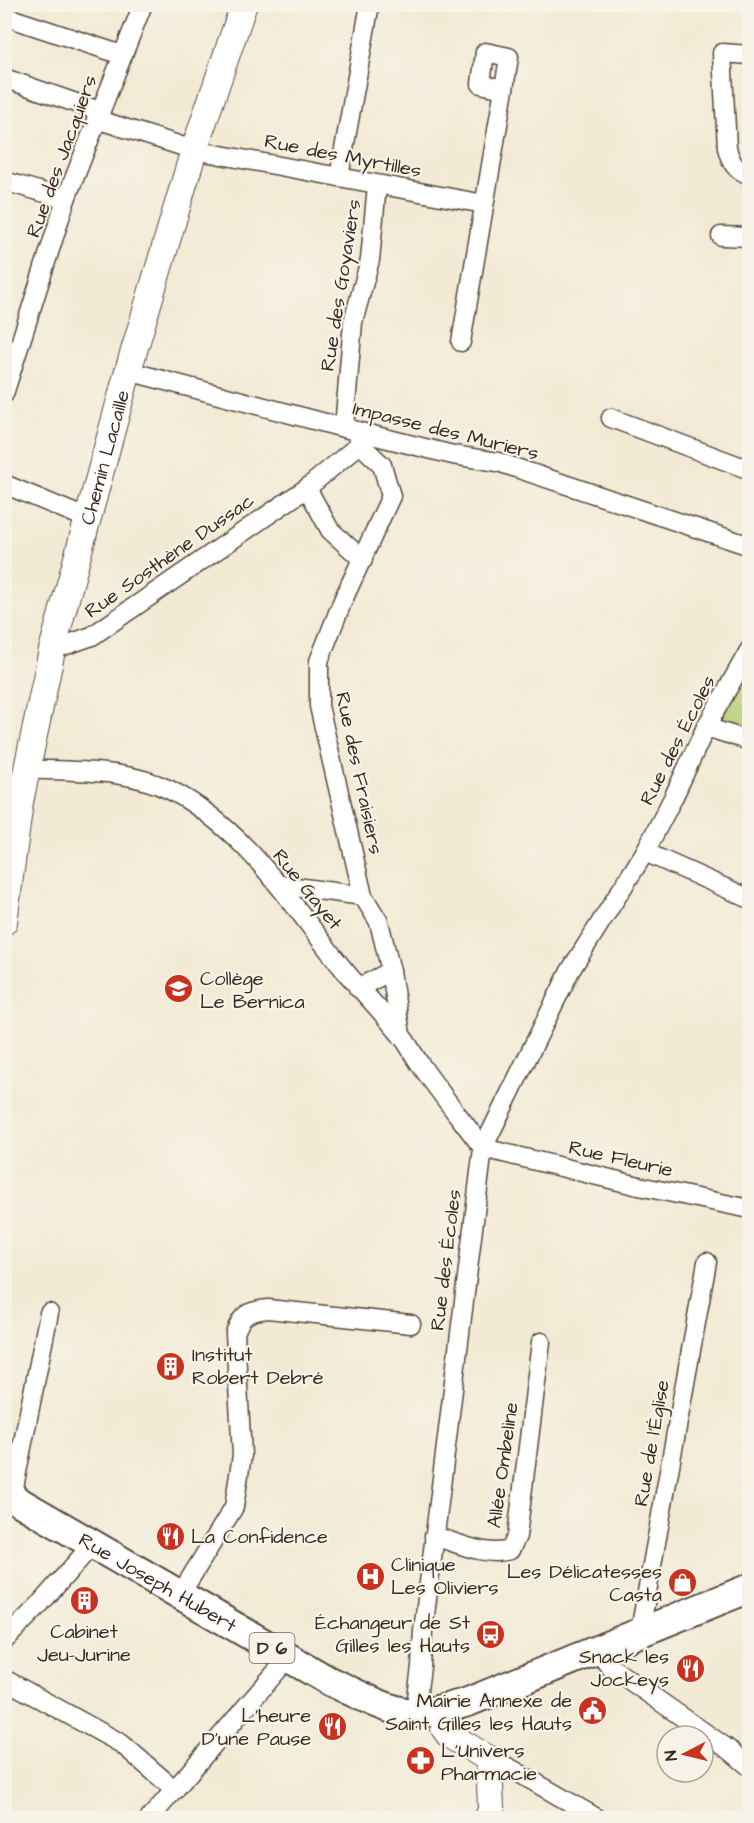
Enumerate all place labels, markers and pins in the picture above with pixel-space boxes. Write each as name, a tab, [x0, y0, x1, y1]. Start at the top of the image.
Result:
place label: Collège Le Bernica	[200, 965, 305, 1016]
school or university icon: Collège Le Bernica	[163, 973, 195, 1005]
place label: Institut Robert Debré	[192, 1341, 324, 1392]
building icon: Institut Robert Debré	[155, 1350, 187, 1382]
restaurant icon: La Confidence	[154, 1520, 186, 1552]
place label: La Confidence	[191, 1523, 328, 1551]
place label: Clinique Les Oliviers	[391, 1551, 499, 1602]
place label: Les Délicatesses Casta	[507, 1558, 662, 1609]
hospital icon: Clinique Les Oliviers	[354, 1560, 386, 1592]
shop icon: Les Délicatesses Casta	[667, 1567, 699, 1599]
building icon: Cabinet Jeu-Jurine	[68, 1585, 100, 1617]
place label: Échangeur de St Gilles les Hauts	[315, 1609, 470, 1660]
place label: Cabinet Jeu-Jurine	[37, 1618, 131, 1669]
bus stop icon: Échangeur de St Gilles les Hauts	[475, 1618, 507, 1650]
place label: Snack les Jockeys	[579, 1643, 669, 1695]
restaurant icon: Snack les Jockeys	[674, 1652, 706, 1684]
place label: Mairie Annexe de Saint Gilles les Hauts	[385, 1687, 572, 1738]
public building icon: Mairie Annexe de Saint Gilles les Hauts	[577, 1695, 609, 1727]
place label: L'heure D'une Pause	[202, 1702, 311, 1753]
restaurant icon: L'heure D'une Pause	[316, 1711, 348, 1743]
place label: L'Univers Pharmacie	[441, 1737, 537, 1788]
pharmacy icon: L'Univers Pharmacie	[404, 1745, 436, 1777]

